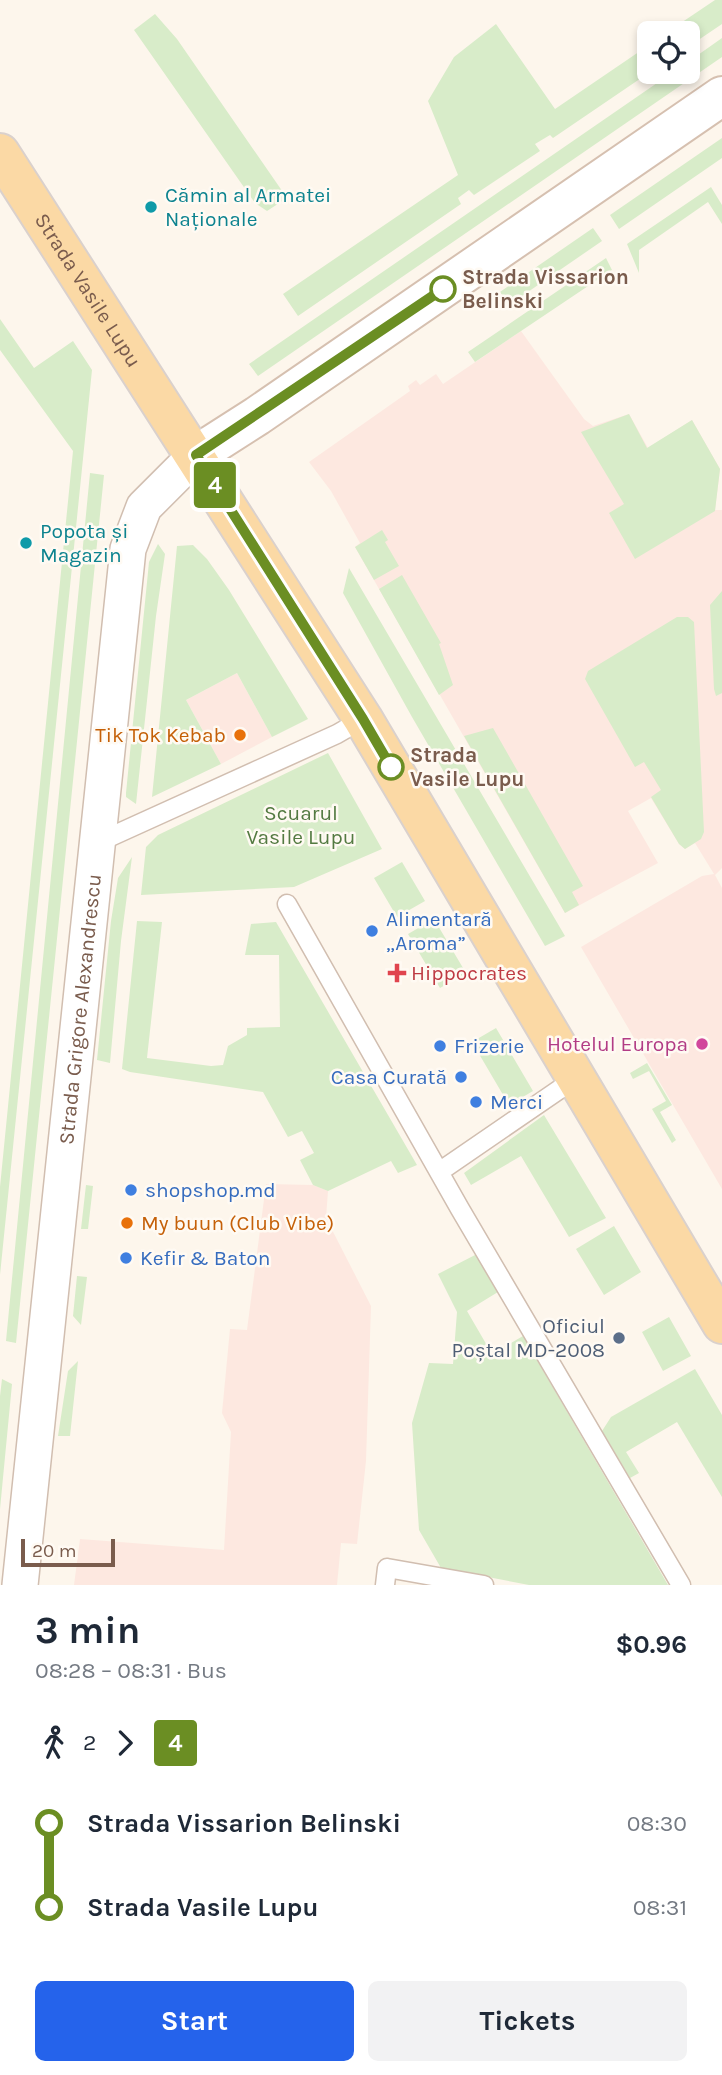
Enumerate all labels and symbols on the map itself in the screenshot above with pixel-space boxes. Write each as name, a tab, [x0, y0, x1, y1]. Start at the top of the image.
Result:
place label: Cămin al Armatei Naționale	[165, 183, 331, 231]
marker: Cămin al Armatei Naționale	[143, 199, 159, 215]
street label: Strada Vasile Lupu	[30, 209, 146, 372]
place label: Strada Vissarion Belinski	[462, 265, 629, 313]
marker: Strada Vissarion Belinski	[430, 276, 456, 302]
line badge: 4	[192, 462, 238, 508]
place label: Popota și Magazin	[40, 519, 129, 567]
marker: Popota și Magazin	[18, 535, 34, 551]
place label: Tik Tok Kebab	[95, 723, 226, 747]
marker: Tik Tok Kebab	[232, 727, 248, 743]
place label: Strada Vasile Lupu	[410, 743, 524, 791]
marker: Strada Vasile Lupu	[378, 754, 404, 780]
park label: Scuarul Vasile Lupu	[246, 801, 356, 849]
street label: Strada Grigore Alexandrescu	[54, 873, 106, 1146]
place label: Alimentară „Aroma”	[386, 907, 492, 955]
marker: Alimentară „Aroma”	[364, 923, 380, 939]
place label: Hippocrates	[411, 961, 527, 985]
marker: Hippocrates	[389, 965, 405, 981]
place label: Hotelul Europa	[547, 1032, 688, 1056]
place label: Frizerie	[454, 1034, 524, 1058]
marker: Hotelul Europa	[694, 1036, 710, 1052]
marker: Frizerie	[432, 1038, 448, 1054]
place label: Casa Curată	[331, 1065, 447, 1089]
marker: Casa Curată	[453, 1069, 469, 1085]
place label: Merci	[490, 1090, 543, 1114]
marker: Merci	[468, 1094, 484, 1110]
place label: shopshop.md	[145, 1178, 276, 1202]
marker: shopshop.md	[123, 1182, 139, 1198]
place label: My buun (Club Vibe)	[141, 1211, 334, 1235]
marker: My buun (Club Vibe)	[119, 1215, 135, 1231]
place label: Kefir & Baton	[140, 1246, 270, 1270]
marker: Kefir & Baton	[118, 1250, 134, 1266]
place label: Oficiul Poștal MD-2008	[452, 1314, 605, 1362]
marker: Oficiul Poștal MD-2008	[611, 1330, 627, 1346]
scale bar	[21, 1536, 116, 1568]

